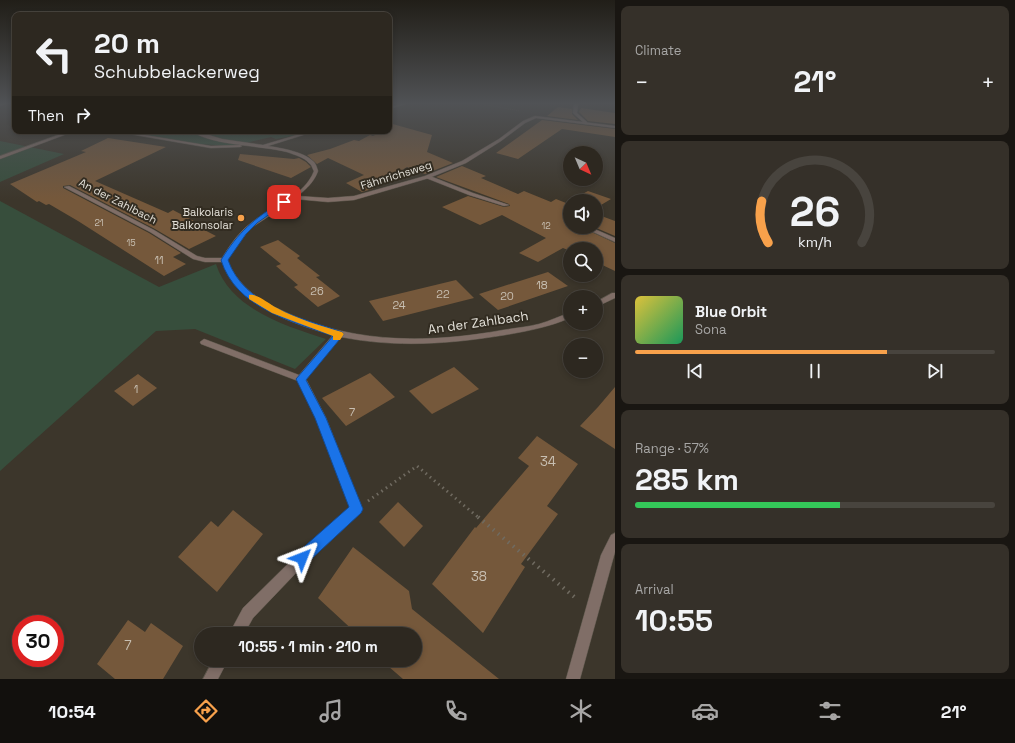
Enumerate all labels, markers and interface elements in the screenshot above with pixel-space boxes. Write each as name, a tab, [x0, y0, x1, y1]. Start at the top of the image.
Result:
text: 20 m	[94, 25, 160, 61]
icon: left	[28, 28, 80, 80]
text: Climate	[635, 42, 681, 59]
text: Schubbelackerweg	[94, 60, 260, 83]
text: 21°	[793, 62, 837, 101]
text: −	[635, 68, 649, 96]
text: +	[981, 68, 995, 96]
icon: right	[72, 104, 94, 126]
text: Then	[28, 106, 64, 125]
north arrow	[563, 146, 603, 186]
map controls	[563, 146, 603, 378]
street label: Fähnrichsweg	[359, 158, 433, 192]
street label: An der Zahlbach	[77, 175, 159, 227]
pin	[267, 185, 301, 219]
text: 26	[790, 185, 840, 238]
icon: arrive	[273, 191, 295, 213]
button: sound	[563, 194, 603, 234]
place label: Balkolaris Balkonsolar	[172, 205, 233, 232]
marker: Balkolaris Balkonsolar	[236, 213, 246, 223]
house number: 21	[94, 217, 104, 229]
house number: 12	[541, 220, 551, 232]
text: km/h	[798, 232, 832, 250]
house number: 15	[126, 237, 136, 249]
button: search	[563, 242, 603, 282]
house number: 11	[154, 253, 164, 267]
house number: 18	[536, 278, 548, 292]
house number: 26	[310, 284, 324, 298]
house number: 22	[436, 287, 450, 301]
house number: 20	[500, 289, 514, 303]
button: +	[563, 290, 603, 330]
house number: 24	[392, 298, 406, 312]
text: Blue Orbit	[695, 302, 767, 321]
street label: An der Zahlbach	[427, 307, 529, 338]
text: Sona	[695, 321, 726, 338]
button: −	[563, 338, 603, 378]
icon: previous	[684, 360, 706, 382]
icon: pause	[804, 360, 826, 382]
icon: next	[924, 360, 946, 382]
house number: 1	[134, 382, 138, 396]
house number: 7	[349, 405, 355, 419]
text: Range · 57%	[635, 440, 709, 457]
house number: 34	[540, 453, 556, 470]
text: 285 km	[635, 460, 739, 499]
position arrow	[281, 537, 323, 579]
house number: 38	[471, 568, 487, 585]
text: Arrival	[635, 581, 674, 598]
text: 10:55	[635, 601, 713, 640]
speed limit sign: 30	[12, 615, 64, 667]
house number: 7	[124, 637, 132, 654]
text: 10:55 · 1 min · 210 m	[238, 637, 378, 656]
icon: directions	[192, 697, 220, 725]
icon: music	[317, 697, 345, 725]
icon: phone	[442, 697, 470, 725]
icon: climate	[567, 697, 595, 725]
icon: car	[691, 697, 719, 725]
icon: filters	[816, 697, 844, 725]
text: 10:54	[48, 700, 96, 723]
text: 21°	[941, 700, 967, 723]

